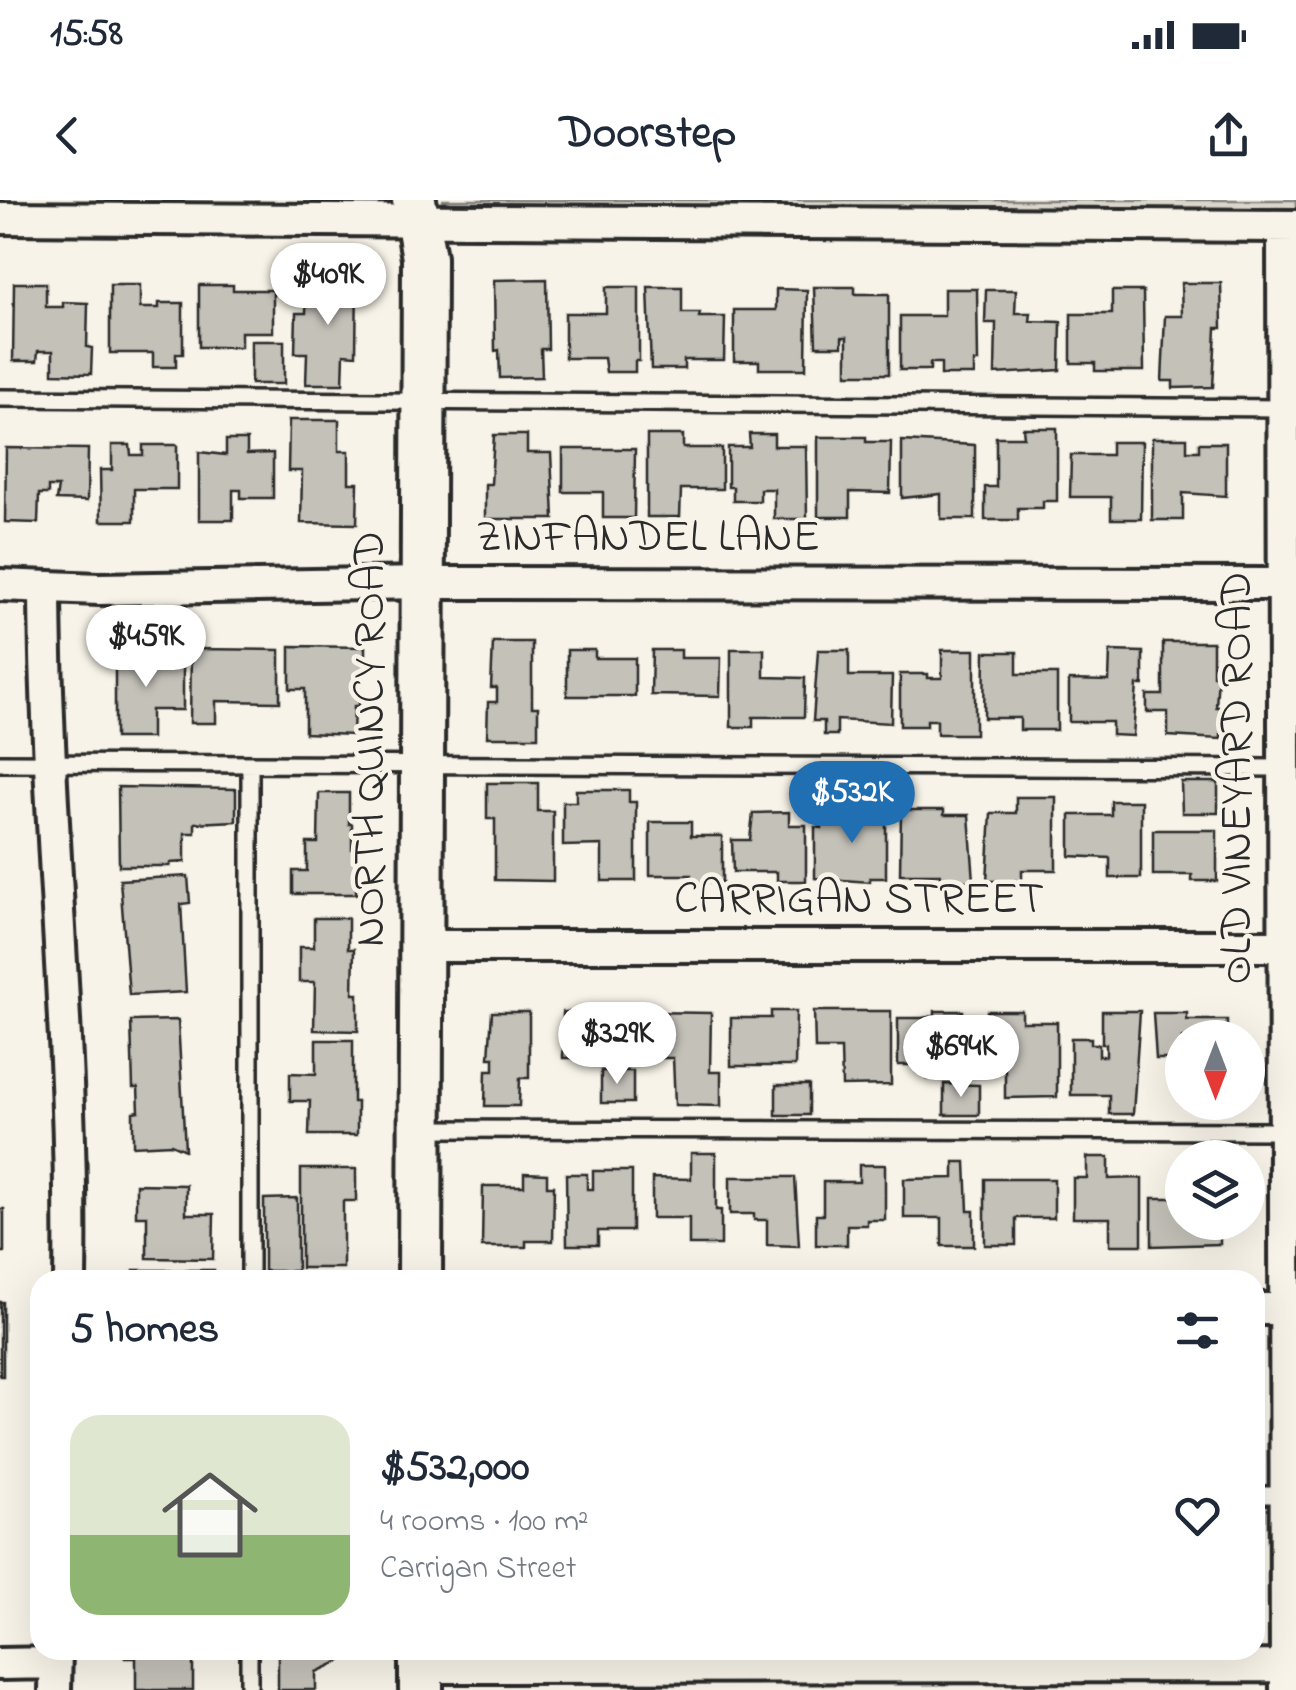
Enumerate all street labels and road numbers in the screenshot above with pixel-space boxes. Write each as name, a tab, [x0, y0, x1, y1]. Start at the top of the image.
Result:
street label: ZINFANDEL LANE	[476, 506, 820, 572]
street label: NORTH QUINCY ROAD	[339, 531, 405, 947]
street label: OLD VINEYARD ROAD	[1206, 571, 1272, 985]
street label: CARRIGAN STREET	[674, 868, 1044, 934]

